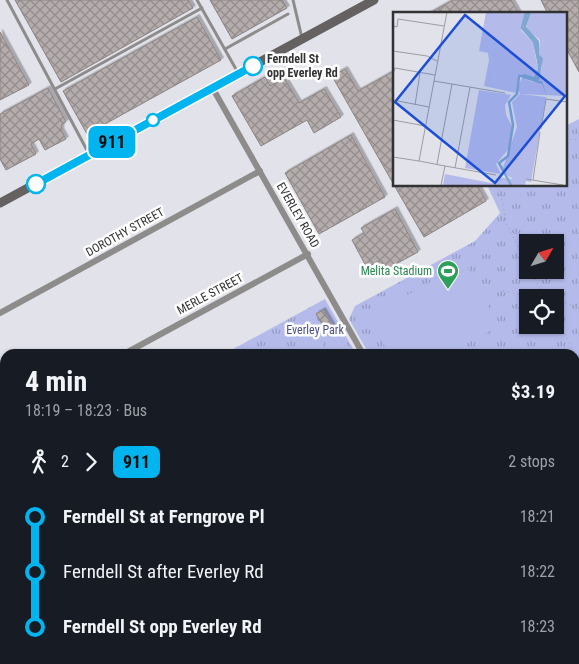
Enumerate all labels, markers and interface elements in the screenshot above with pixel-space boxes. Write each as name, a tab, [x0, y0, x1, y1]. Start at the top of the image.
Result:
inset map	[393, 12, 566, 186]
place label: Ferndell St opp Everley Rd	[267, 52, 338, 80]
marker: Ferndell St opp Everley Rd	[243, 56, 263, 76]
unlabelled marker	[146, 113, 160, 127]
line badge: 911	[83, 126, 141, 158]
text: 911	[98, 131, 126, 152]
unlabelled marker	[26, 174, 46, 194]
street label: EVERLEY ROAD	[274, 180, 322, 250]
street label: DOROTHY STREET	[83, 205, 167, 259]
north arrow	[519, 234, 564, 279]
map controls	[519, 234, 564, 334]
sports icon: Melita Stadium	[436, 259, 460, 290]
place label: Melita Stadium	[361, 264, 432, 278]
street label: MERLE STREET	[174, 271, 246, 317]
button: locate	[519, 289, 564, 334]
park label: Everley Park	[286, 323, 344, 337]
text: 4 min	[25, 365, 87, 398]
text: $3.19	[511, 380, 555, 403]
text: 18:19 – 18:23 · Bus	[25, 401, 147, 420]
icon: walk	[25, 448, 53, 476]
icon: forward	[77, 448, 105, 476]
text: 911	[123, 451, 150, 472]
text: 2	[61, 452, 69, 471]
text: 2 stops	[508, 452, 555, 471]
text: Ferndell St at Ferngrove Pl	[63, 505, 265, 528]
text: 18:21	[520, 507, 555, 526]
text: Ferndell St after Everley Rd	[63, 560, 264, 583]
text: 18:22	[520, 562, 555, 581]
text: Ferndell St opp Everley Rd	[63, 615, 262, 638]
text: 18:23	[520, 617, 555, 636]

